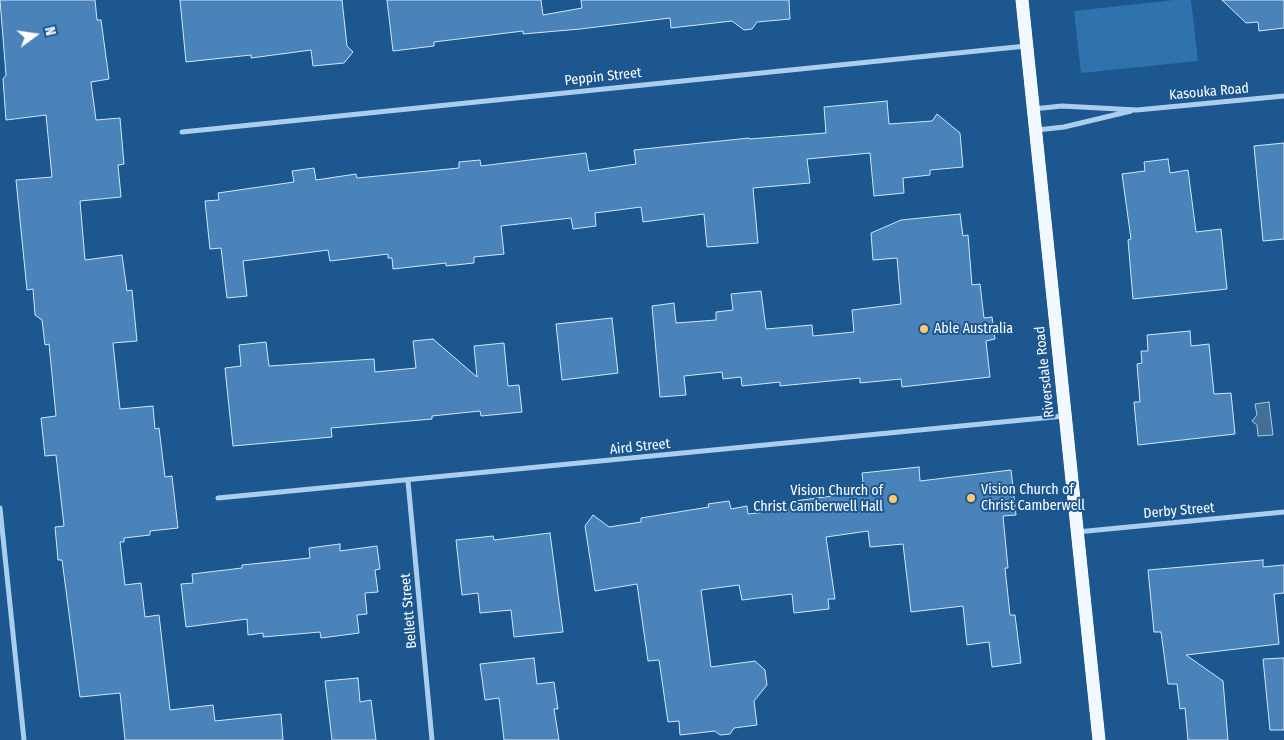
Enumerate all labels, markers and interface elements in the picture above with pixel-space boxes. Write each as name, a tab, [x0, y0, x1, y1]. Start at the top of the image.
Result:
north arrow	[10, 10, 60, 60]
text: N	[41, 25, 59, 37]
street label: Peppin Street	[564, 65, 642, 89]
street label: Kasouka Road	[1168, 80, 1250, 104]
place label: Able Australia	[934, 321, 1013, 337]
marker: Able Australia	[918, 323, 930, 335]
street label: Riversdale Road	[1032, 325, 1058, 419]
street label: Aird Street	[609, 435, 671, 459]
place label: Vision Church of Christ Camberwell	[981, 482, 1085, 514]
place label: Vision Church of Christ Camberwell Hall	[753, 483, 883, 516]
marker: Vision Church of Christ Camberwell	[965, 492, 977, 504]
marker: Vision Church of Christ Camberwell Hall	[887, 493, 899, 505]
street label: Derby Street	[1143, 500, 1215, 522]
street label: Bellett Street	[397, 573, 421, 649]

